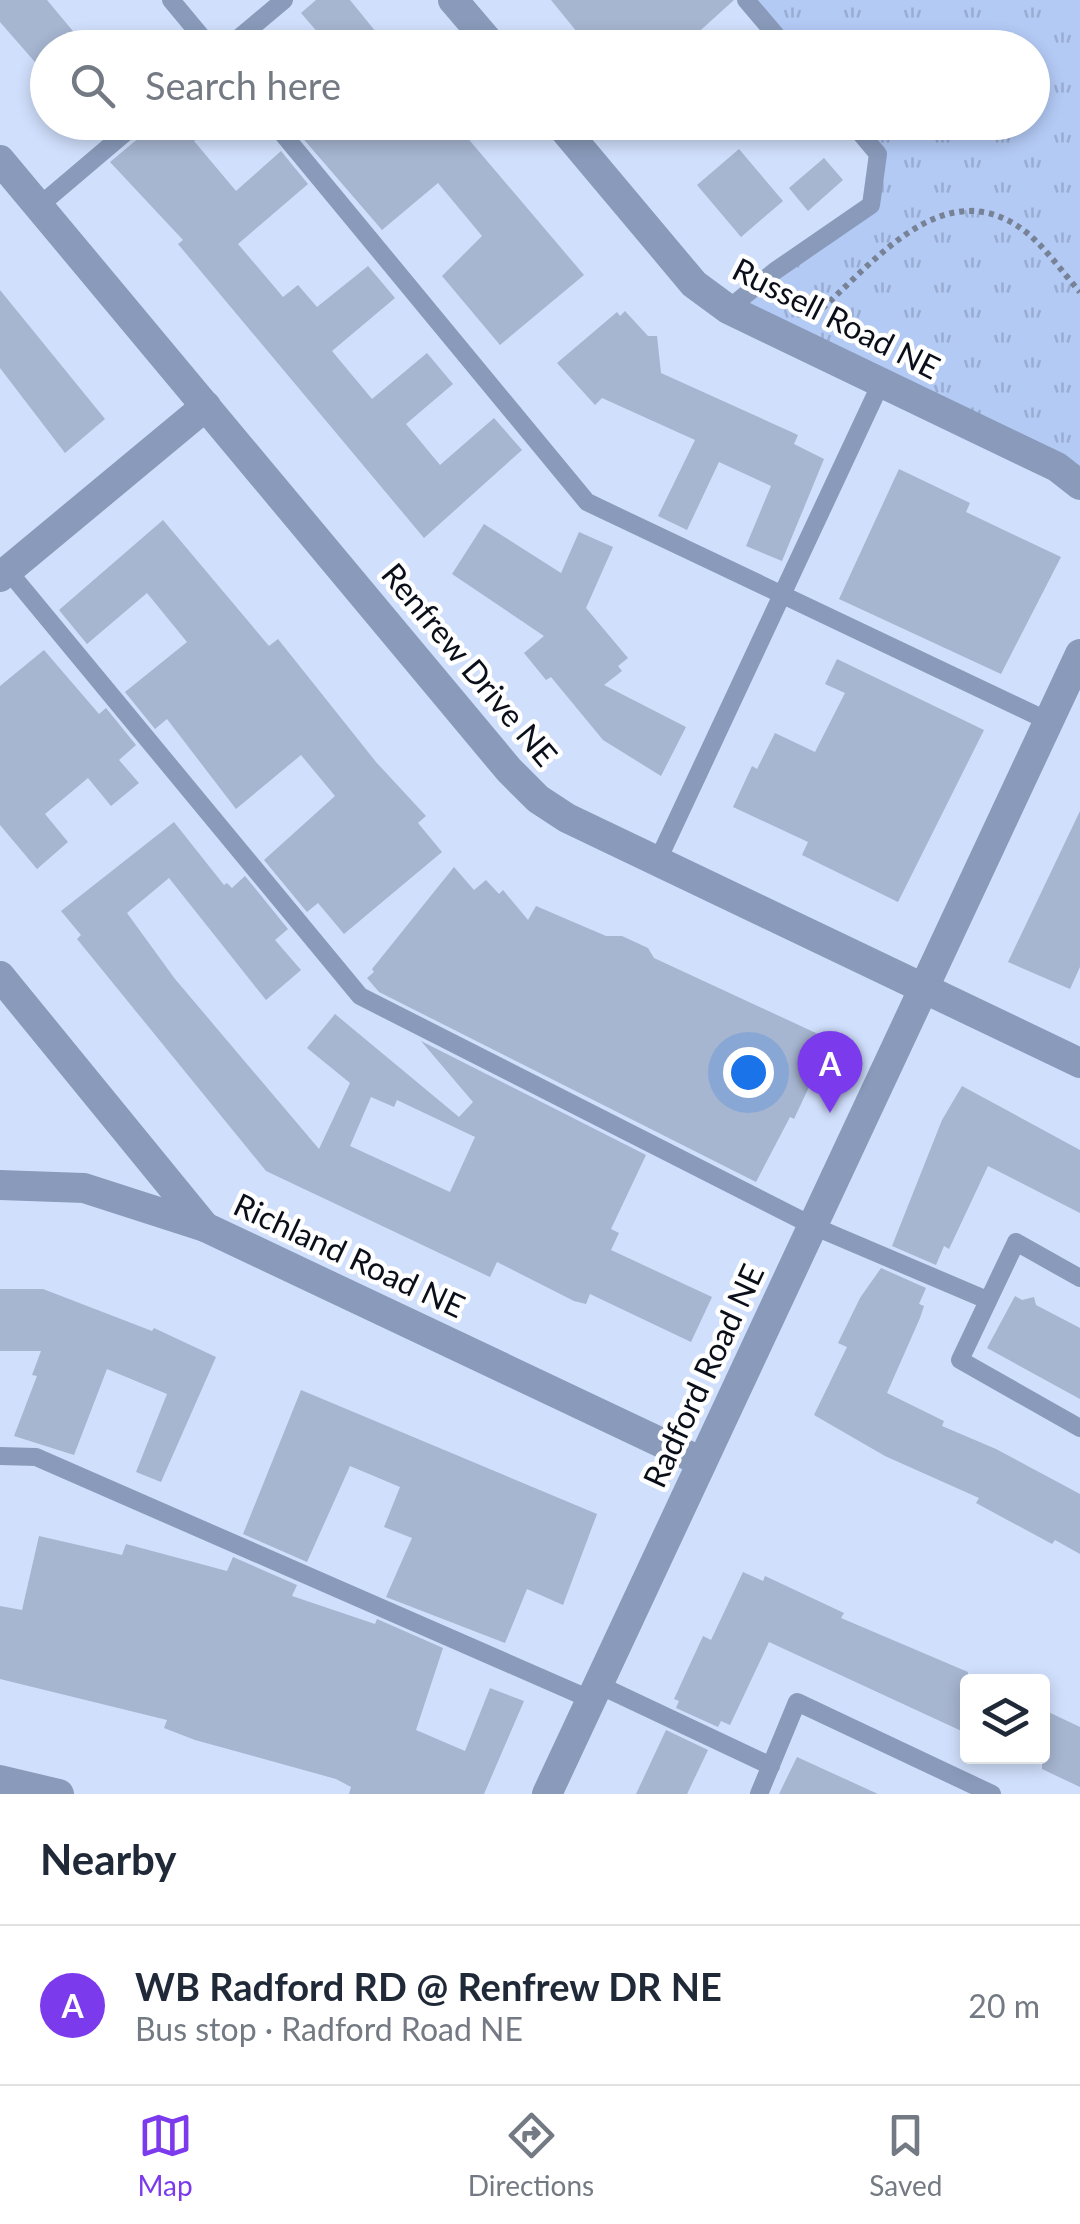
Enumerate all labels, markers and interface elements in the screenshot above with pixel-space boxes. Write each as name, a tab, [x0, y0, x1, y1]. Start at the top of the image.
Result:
search box	[30, 30, 1050, 140]
icon: search	[65, 58, 120, 113]
text: Search here	[145, 62, 341, 108]
street label: Russell Road NE	[727, 249, 947, 387]
street label: Renfrew Drive NE	[374, 555, 566, 773]
pin: A	[798, 1030, 862, 1113]
your location	[723, 1047, 774, 1098]
street label: Richland Road NE	[228, 1184, 471, 1325]
street label: Radford Road NE	[634, 1258, 771, 1493]
map controls	[960, 1674, 1050, 1764]
button: layers	[960, 1674, 1050, 1764]
text: Nearby	[40, 1834, 177, 1884]
text: WB Radford RD @ Renfrew DR NE	[135, 1963, 722, 2009]
text: A	[61, 1986, 84, 2025]
text: 20 m	[968, 1986, 1040, 2025]
text: Bus stop · Radford Road NE	[135, 2009, 523, 2048]
tab: Map	[138, 2108, 193, 2202]
tab: Directions	[468, 2108, 594, 2202]
tab: Saved	[869, 2108, 942, 2202]

